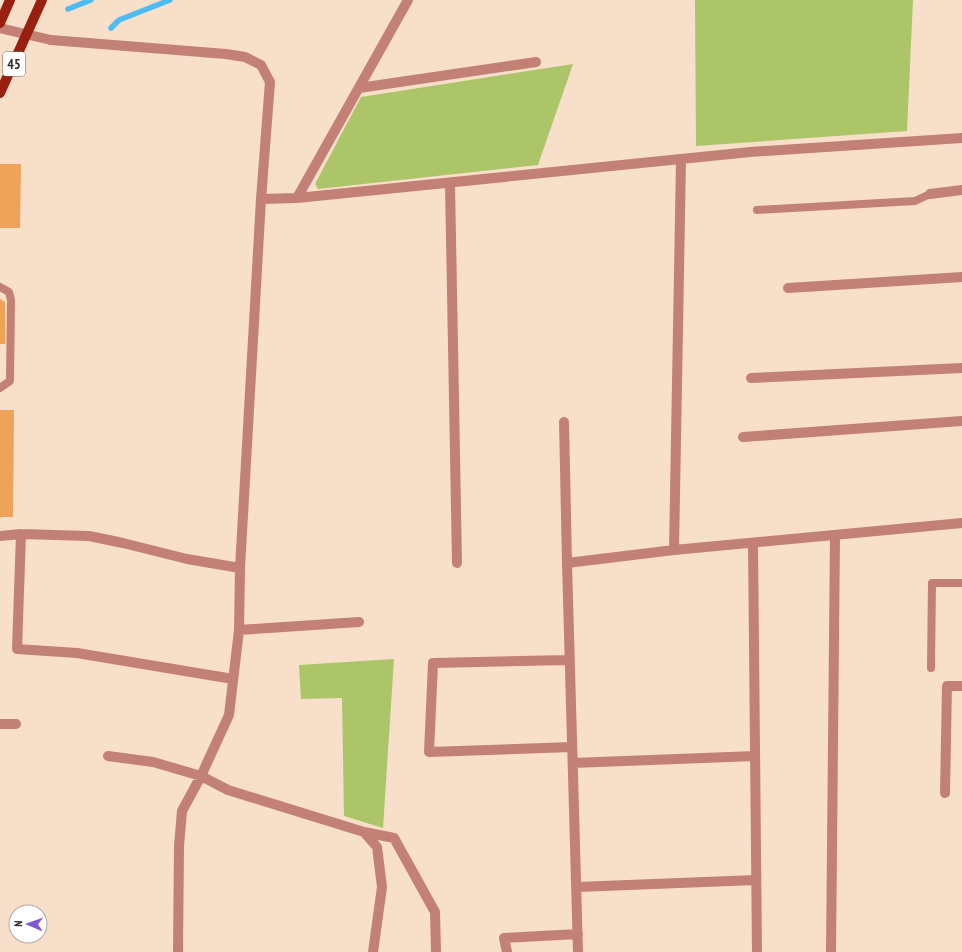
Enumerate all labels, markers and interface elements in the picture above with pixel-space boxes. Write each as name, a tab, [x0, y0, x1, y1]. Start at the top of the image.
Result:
road number: 45	[3, 52, 25, 76]
north arrow	[8, 904, 48, 944]
text: N	[11, 920, 25, 927]

